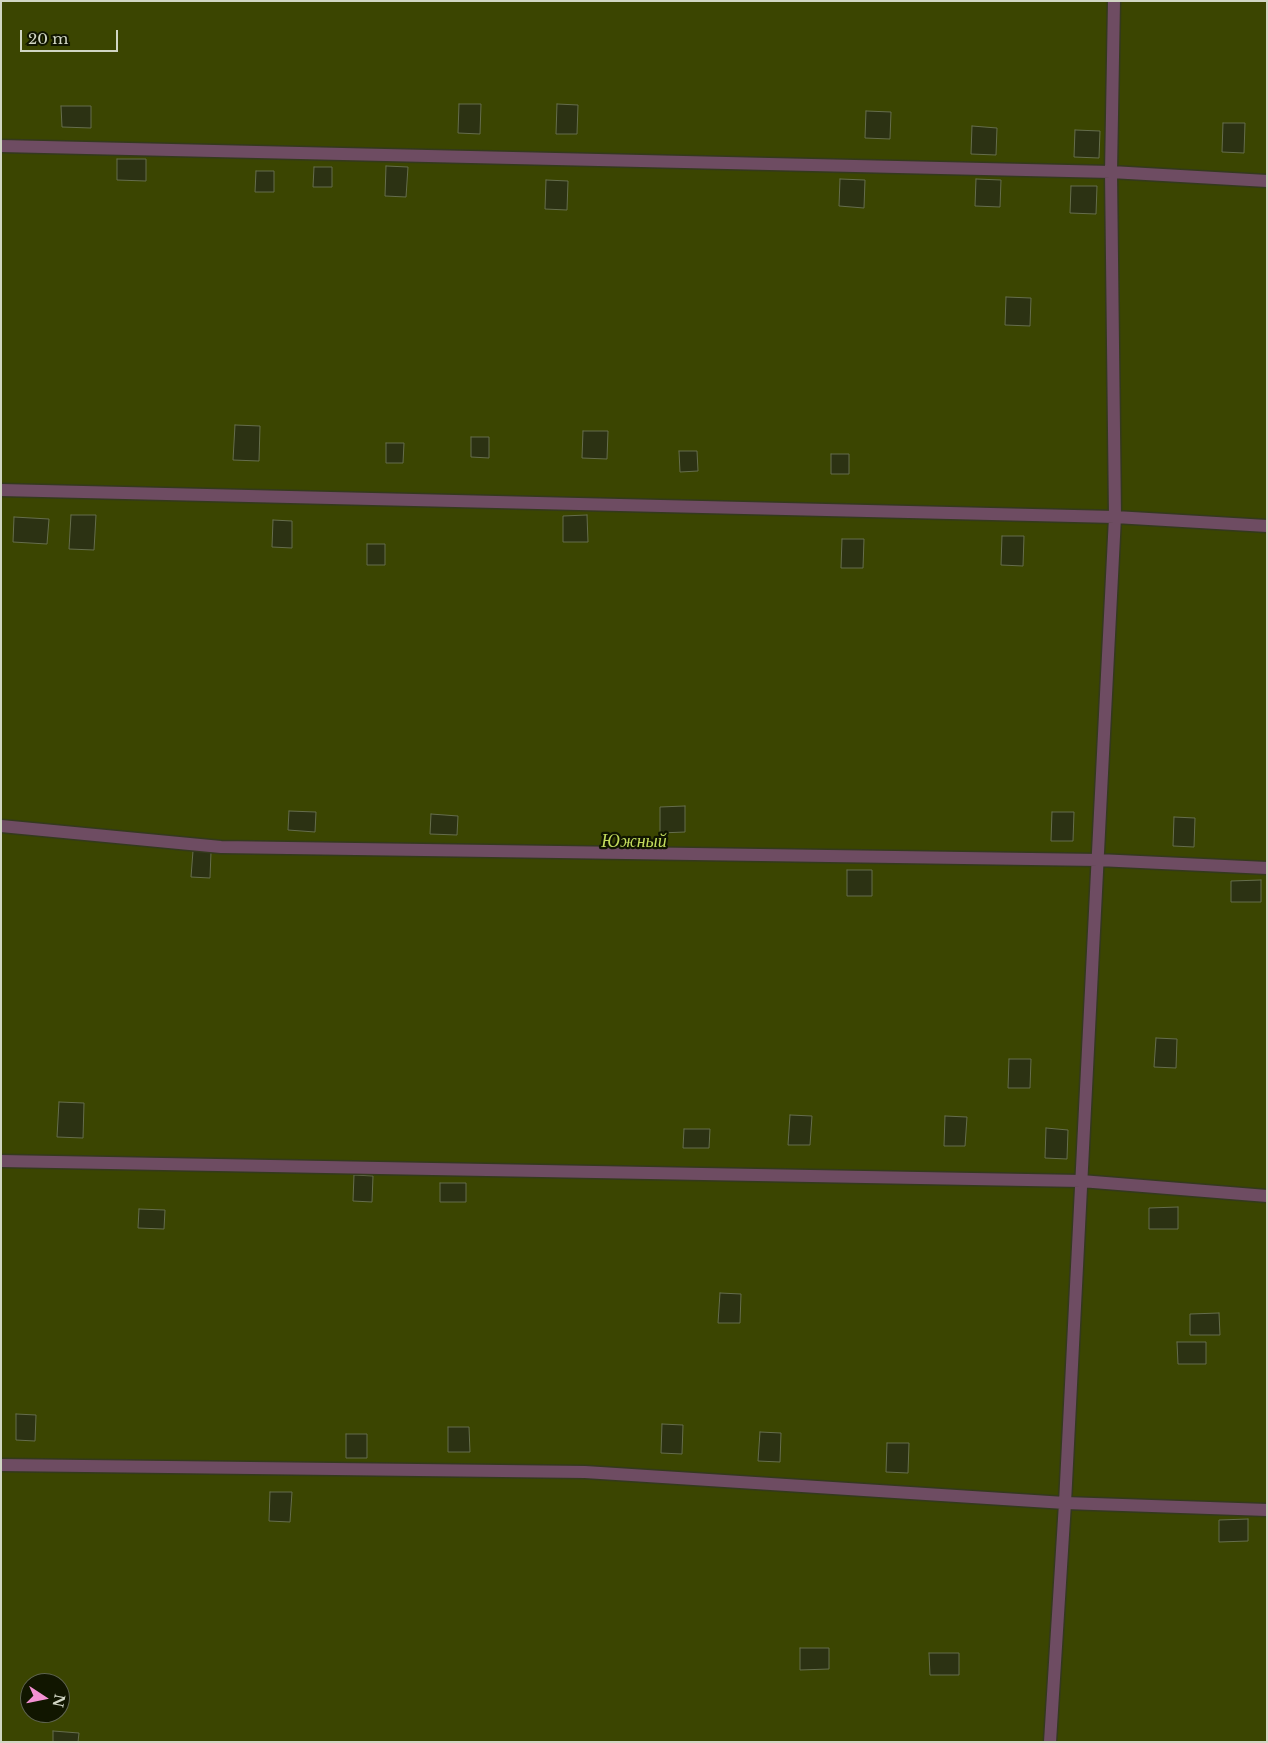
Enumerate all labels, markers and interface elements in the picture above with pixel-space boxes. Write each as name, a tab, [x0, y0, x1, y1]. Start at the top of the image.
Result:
scale bar	[22, 20, 120, 52]
text: 20 m	[28, 29, 68, 48]
park label: Южный	[601, 831, 667, 853]
north arrow	[20, 1673, 70, 1723]
text: N	[49, 1692, 69, 1709]

